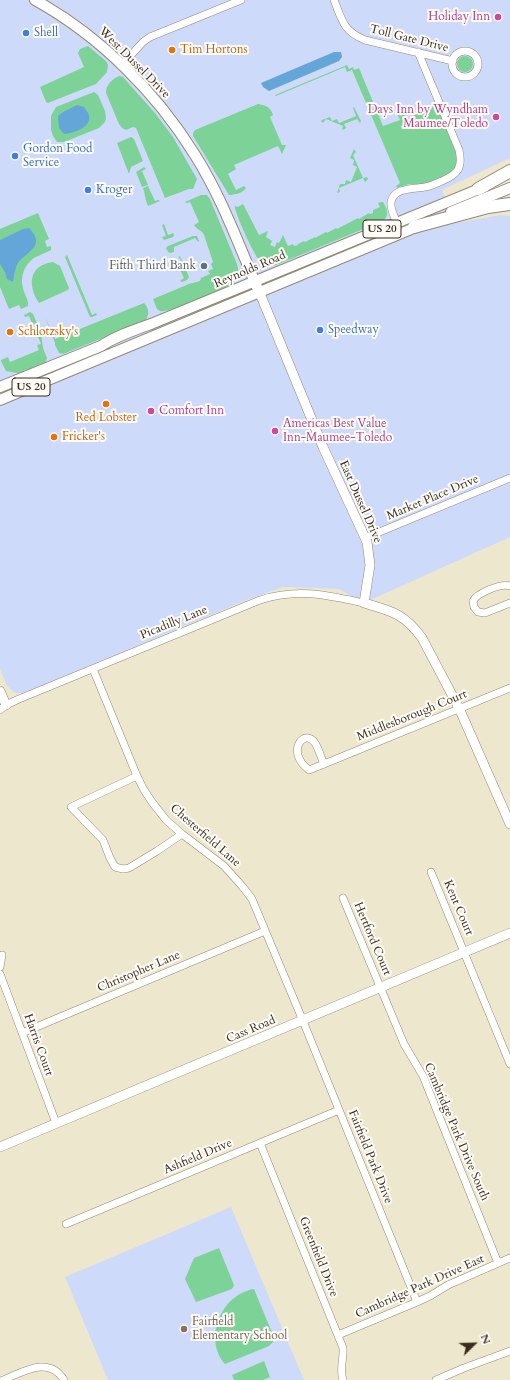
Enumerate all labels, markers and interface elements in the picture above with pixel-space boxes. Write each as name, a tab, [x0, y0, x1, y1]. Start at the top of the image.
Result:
place label: Holiday Inn	[428, 10, 490, 24]
marker: Holiday Inn	[493, 12, 503, 22]
street label: Toll Gate Drive	[368, 22, 450, 56]
street label: West Dussel Drive	[95, 24, 173, 102]
place label: Shell	[34, 26, 58, 40]
marker: Shell	[21, 28, 31, 38]
place label: Tim Hortons	[180, 43, 248, 57]
marker: Tim Hortons	[167, 45, 177, 55]
place label: Days Inn by Wyndham Maumee/Toledo	[368, 103, 488, 131]
marker: Days Inn by Wyndham Maumee/Toledo	[491, 112, 501, 122]
place label: Gordon Food Service	[23, 142, 92, 170]
marker: Gordon Food Service	[10, 151, 20, 161]
place label: Kroger	[96, 183, 132, 197]
marker: Kroger	[83, 185, 93, 195]
road number: US 20	[363, 220, 401, 238]
street label: Reynolds Road	[212, 248, 288, 292]
place label: Fifth Third Bank	[109, 259, 196, 273]
marker: Fifth Third Bank	[199, 261, 209, 271]
place label: Speedway	[328, 323, 379, 337]
place label: Schlotzsky's	[18, 325, 78, 339]
marker: Speedway	[315, 325, 325, 335]
marker: Schlotzsky's	[5, 327, 15, 337]
road number: US 20	[12, 378, 50, 396]
marker: Red Lobster	[101, 399, 111, 409]
place label: Comfort Inn	[159, 404, 224, 418]
marker: Comfort Inn	[146, 406, 156, 416]
place label: Red Lobster	[75, 411, 137, 425]
place label: Americas Best Value Inn-Maumee-Toledo	[283, 417, 392, 445]
marker: Americas Best Value Inn-Maumee-Toledo	[270, 426, 280, 436]
place label: Fricker's	[62, 430, 105, 444]
marker: Fricker's	[49, 432, 59, 442]
street label: East Dussel Drive	[335, 459, 385, 545]
street label: Market Place Drive	[385, 472, 481, 524]
street label: Picadilly Lane	[138, 603, 210, 643]
street label: Middlesborough Court	[355, 687, 469, 745]
street label: Chesterfield Lane	[167, 802, 243, 870]
street label: Kent Court	[440, 878, 476, 938]
street label: Hertford Court	[350, 900, 394, 978]
street label: Christopher Lane	[95, 948, 183, 996]
street label: Harris Court	[20, 1012, 56, 1078]
street label: Cass Road	[224, 1013, 278, 1047]
street label: Cambridge Park Drive South	[420, 1061, 492, 1203]
street label: Fairfield Park Drive	[345, 1108, 395, 1206]
street label: Ashfield Drive	[162, 1136, 234, 1178]
street label: Greenfield Drive	[295, 1215, 341, 1299]
street label: Cambridge Park Drive East	[353, 1252, 487, 1322]
place label: Fairfield Elementary School	[192, 1315, 287, 1343]
marker: Fairfield Elementary School	[179, 1324, 189, 1334]
north arrow	[454, 1324, 494, 1364]
text: N	[477, 1332, 494, 1346]

